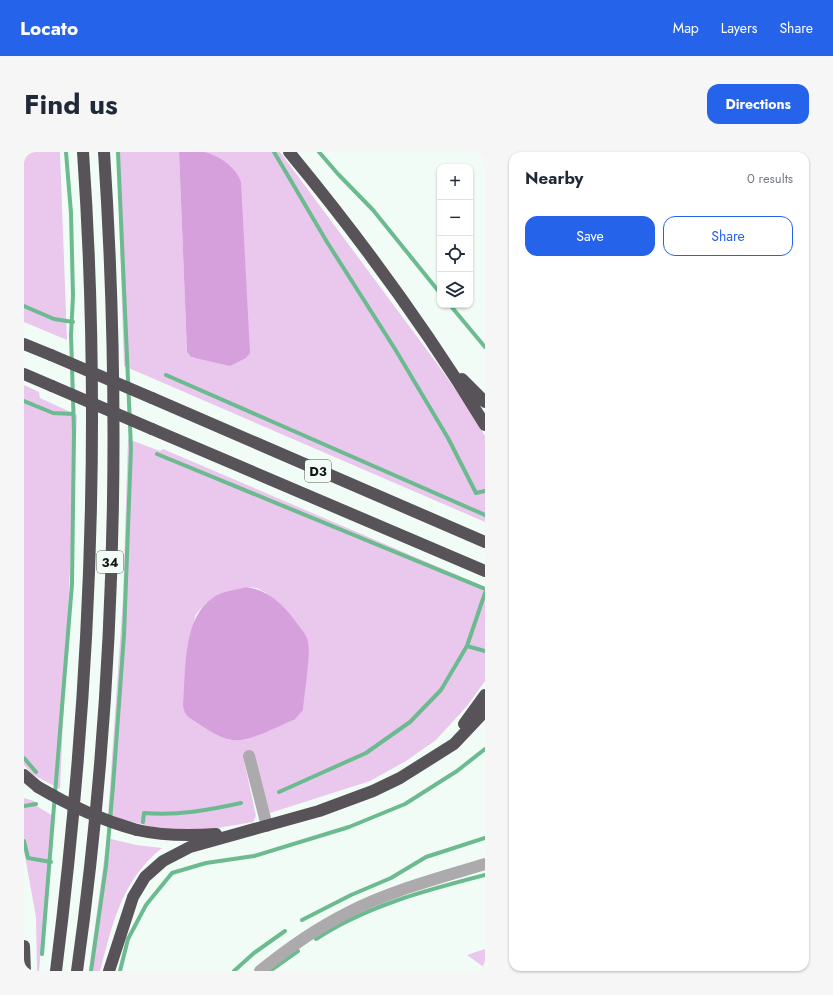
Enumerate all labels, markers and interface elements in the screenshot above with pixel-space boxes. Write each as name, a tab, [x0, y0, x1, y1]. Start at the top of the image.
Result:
text: Locato	[20, 15, 78, 42]
text: Map	[673, 18, 699, 38]
text: Layers	[721, 18, 757, 38]
text: Share	[779, 18, 813, 38]
text: Find us	[24, 84, 118, 125]
button: Directions	[707, 84, 809, 124]
map controls	[437, 164, 473, 308]
button: +	[437, 164, 473, 200]
text: Nearby	[525, 166, 583, 190]
text: 0 results	[747, 169, 793, 188]
button: −	[437, 200, 473, 236]
button: Save	[525, 216, 655, 256]
button: Share	[663, 216, 793, 256]
button: locate	[437, 236, 473, 272]
button: layers	[437, 272, 473, 308]
road number: D3	[305, 460, 331, 482]
road number: 34	[97, 551, 123, 573]

